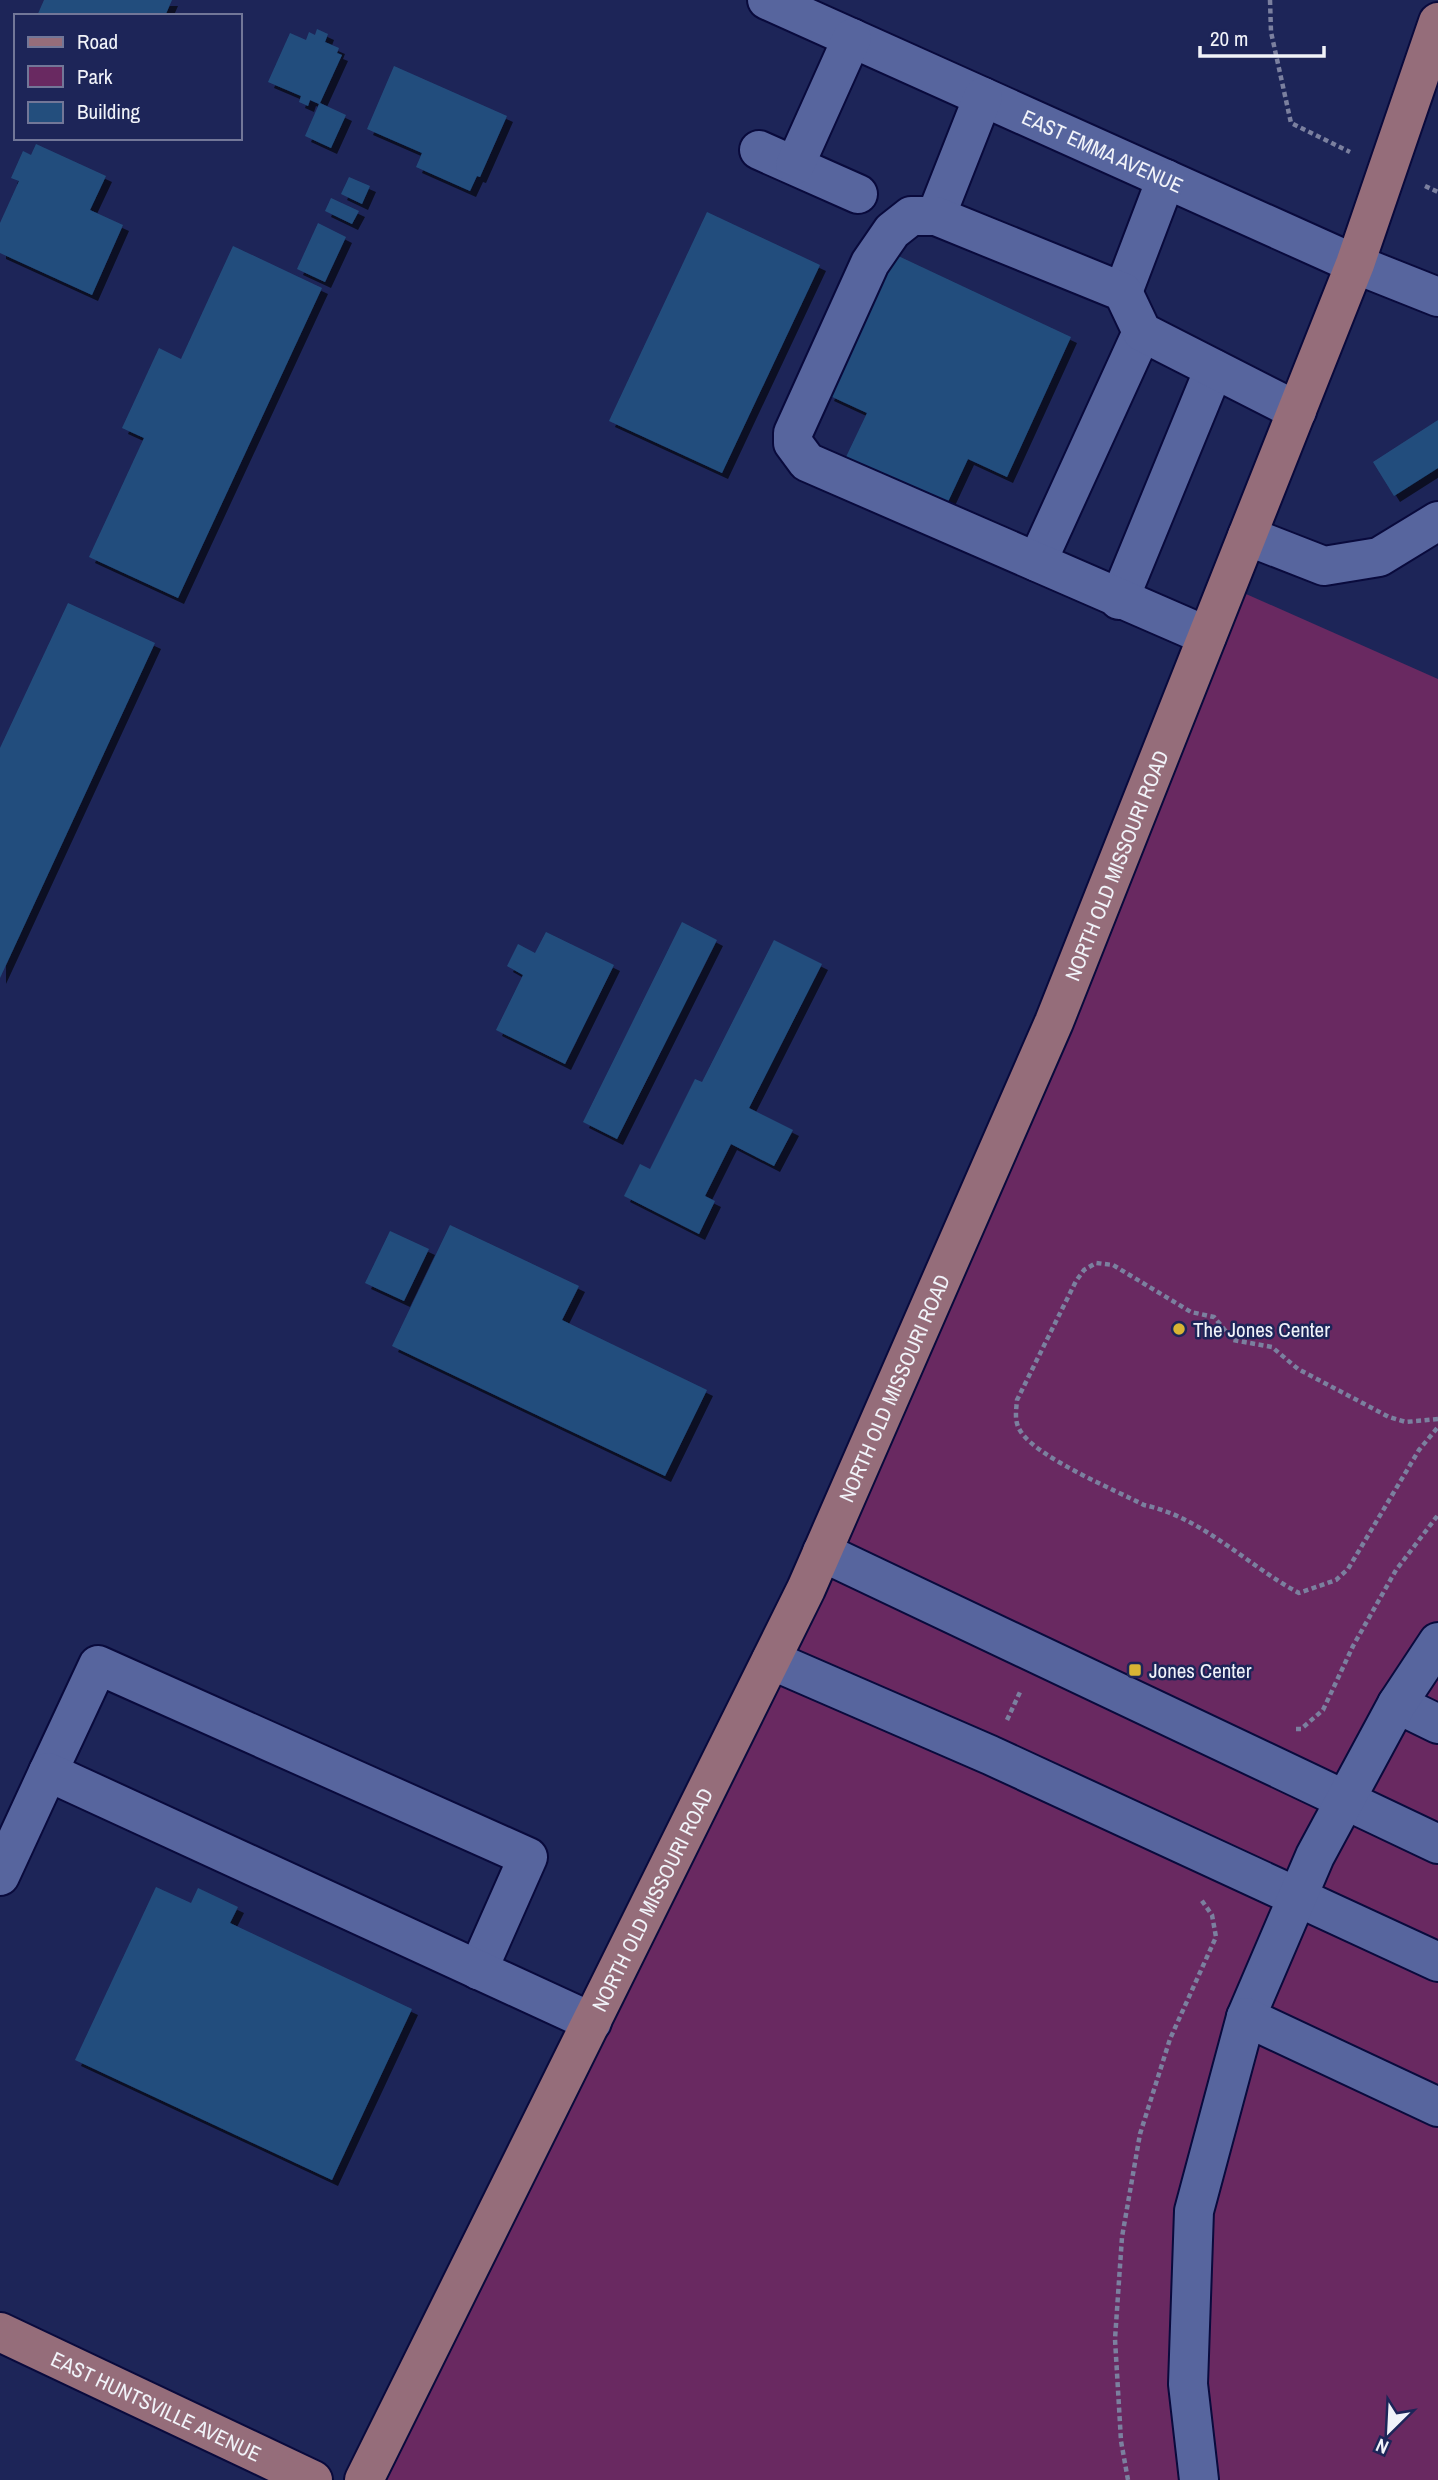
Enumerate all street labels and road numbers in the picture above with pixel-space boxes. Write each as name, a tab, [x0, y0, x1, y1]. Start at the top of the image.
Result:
street label: EAST EMMA AVENUE	[1018, 102, 1188, 200]
street label: NORTH OLD MISSOURI ROAD	[1057, 746, 1175, 985]
street label: NORTH OLD MISSOURI ROAD	[831, 1270, 956, 1506]
street label: NORTH OLD MISSOURI ROAD	[584, 1783, 720, 2016]
street label: EAST HUNTSVILLE AVENUE	[47, 2344, 266, 2468]

